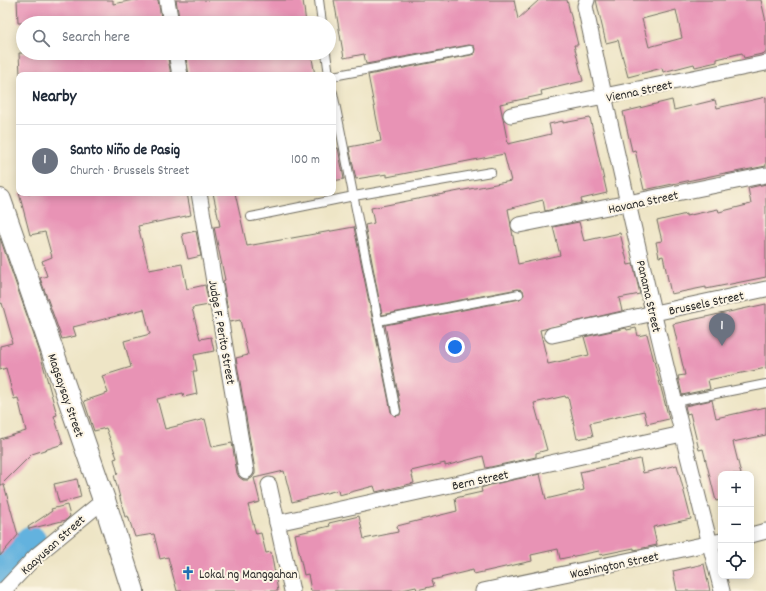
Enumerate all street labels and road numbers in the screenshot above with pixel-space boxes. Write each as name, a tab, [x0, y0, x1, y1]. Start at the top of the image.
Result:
street label: Vienna Street	[605, 76, 674, 109]
street label: Havana Street	[607, 187, 680, 220]
street label: Panama Street	[630, 259, 665, 335]
street label: Judge F. Perito Street	[202, 279, 239, 386]
street label: Brussels Street	[667, 287, 746, 322]
street label: Magsaysay Street	[41, 351, 88, 441]
street label: Bern Street	[451, 466, 511, 497]
street label: Kaayusan Street	[17, 511, 90, 580]
street label: Washington Street	[568, 548, 661, 585]

